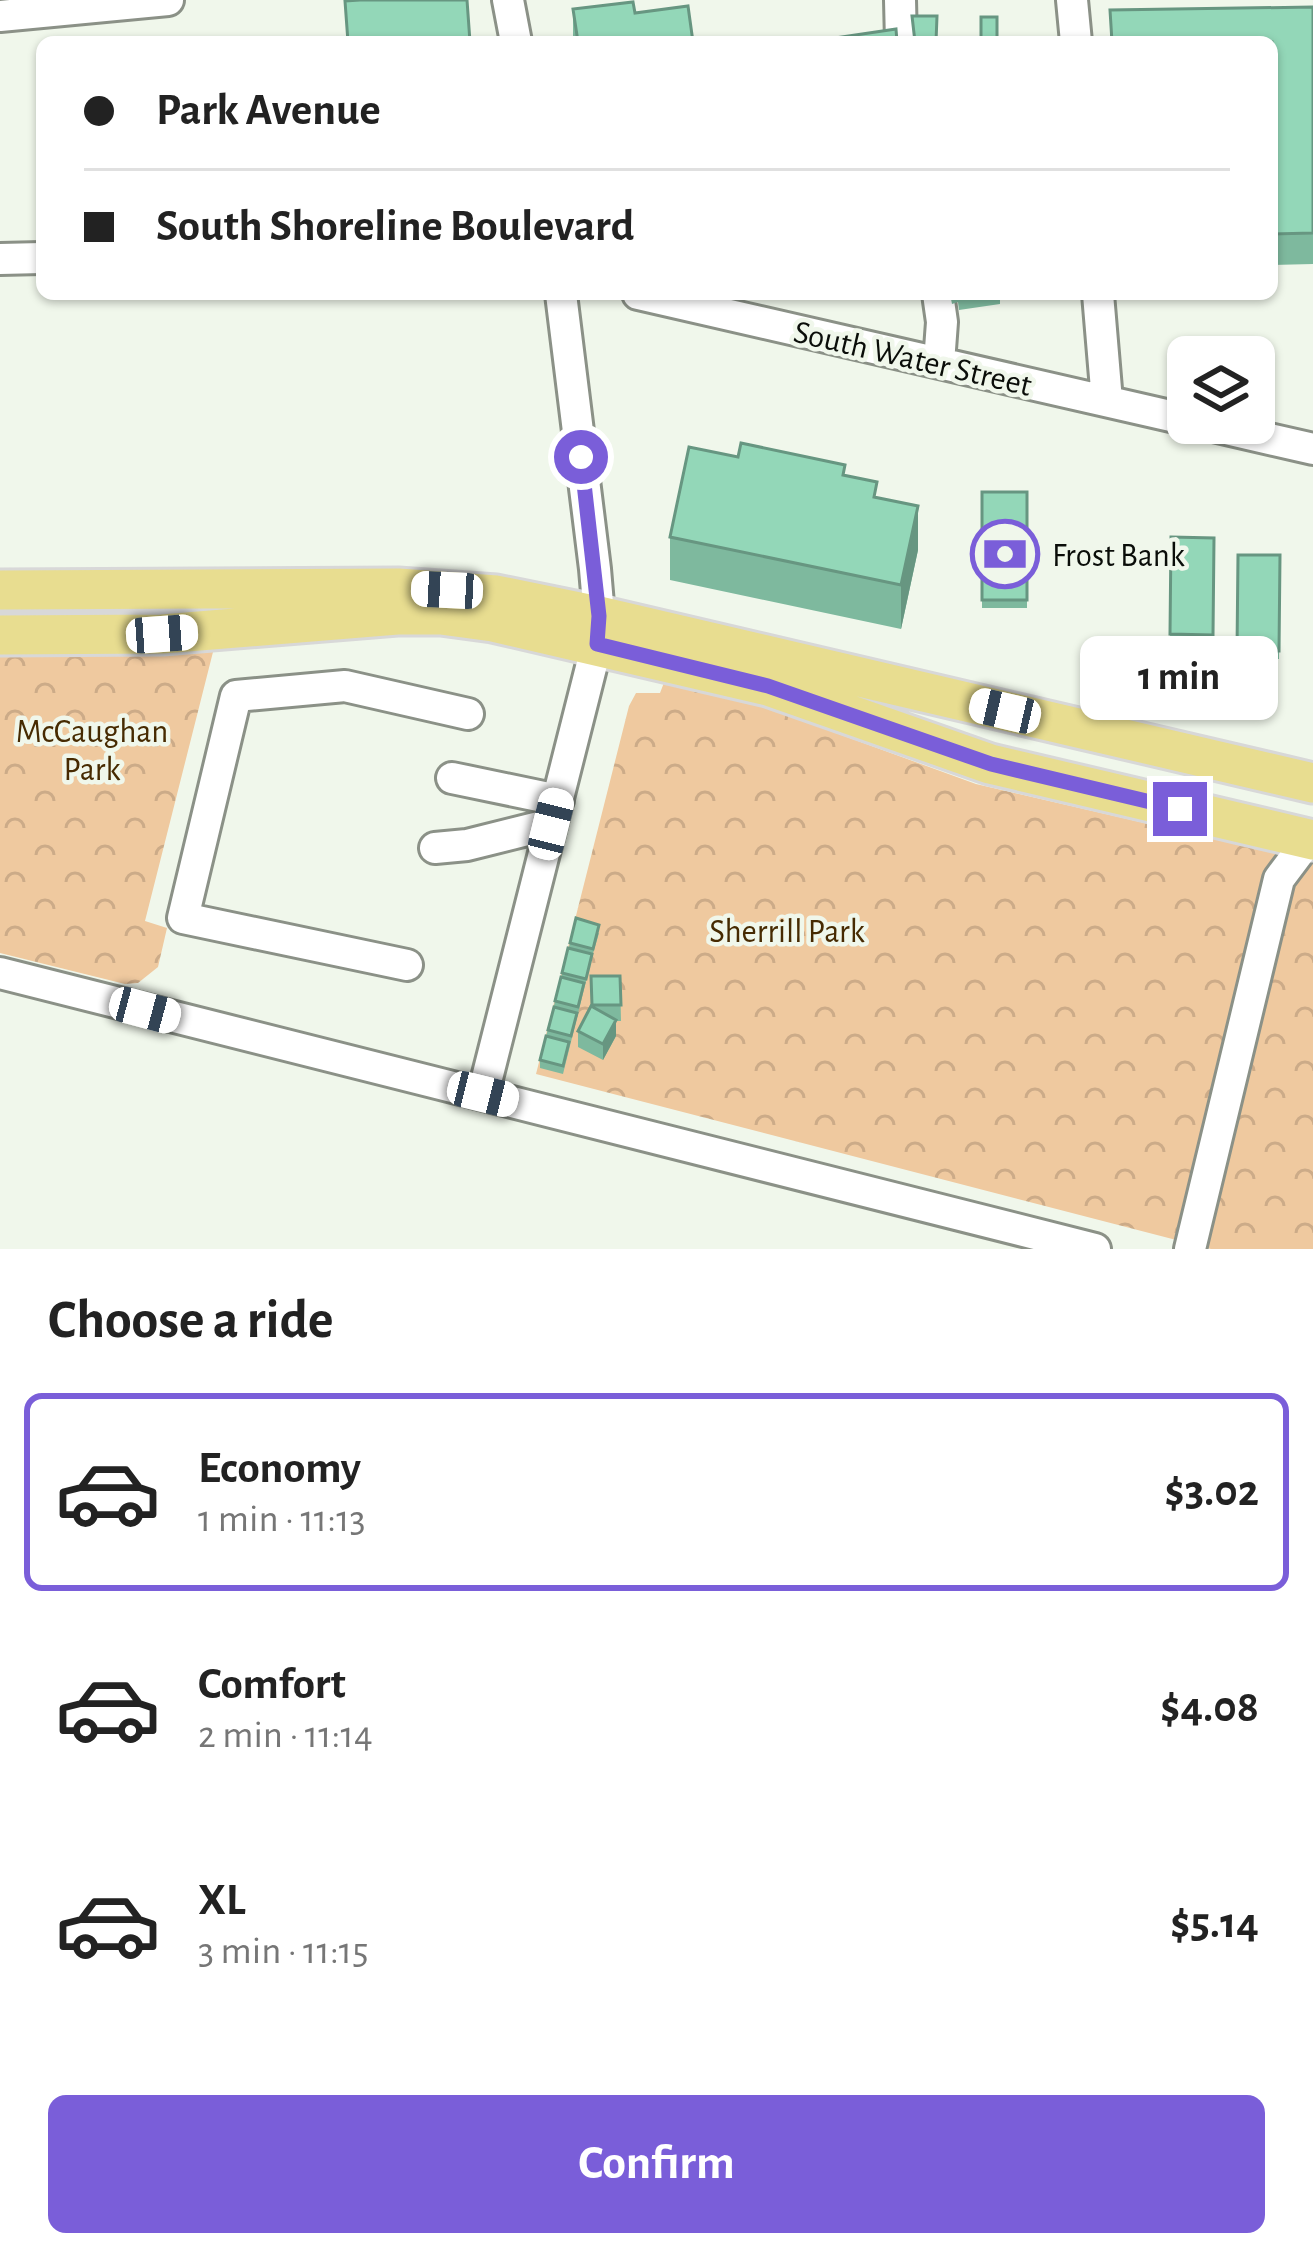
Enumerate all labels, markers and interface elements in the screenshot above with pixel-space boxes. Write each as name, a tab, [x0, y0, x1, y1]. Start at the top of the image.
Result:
text: Park Avenue	[156, 88, 381, 133]
text: South Shoreline Boulevard	[156, 204, 634, 249]
street label: South Water Street	[790, 316, 1035, 403]
map controls	[1167, 336, 1275, 444]
button: layers	[1167, 336, 1275, 444]
route start	[554, 430, 608, 484]
bank icon: Frost Bank	[970, 519, 1040, 589]
place label: Frost Bank	[1052, 540, 1185, 573]
car	[410, 570, 484, 610]
car	[125, 614, 199, 654]
callout: 1 min	[1081, 635, 1279, 719]
text: 1 min	[1138, 658, 1220, 697]
car	[966, 685, 1044, 737]
park label: McCaughan Park	[16, 716, 168, 787]
route end	[1153, 782, 1207, 836]
car	[525, 785, 577, 863]
park label: Sherrill Park	[709, 916, 865, 949]
car	[106, 983, 184, 1037]
car	[444, 1068, 522, 1120]
text: Choose a ride	[48, 1294, 334, 1348]
icon: car	[54, 1438, 162, 1546]
text: Economy	[198, 1446, 361, 1491]
text: $3.02	[1164, 1469, 1259, 1514]
text: 1 min · 11:13	[198, 1500, 366, 1539]
icon: car	[54, 1654, 162, 1762]
text: Comfort	[198, 1662, 346, 1707]
text: $4.08	[1160, 1685, 1259, 1730]
text: 2 min · 11:14	[198, 1716, 373, 1755]
icon: car	[54, 1870, 162, 1978]
text: XL	[198, 1878, 246, 1923]
text: $5.14	[1170, 1901, 1259, 1946]
text: 3 min · 11:15	[198, 1932, 369, 1971]
button: Confirm	[48, 2095, 1265, 2233]

